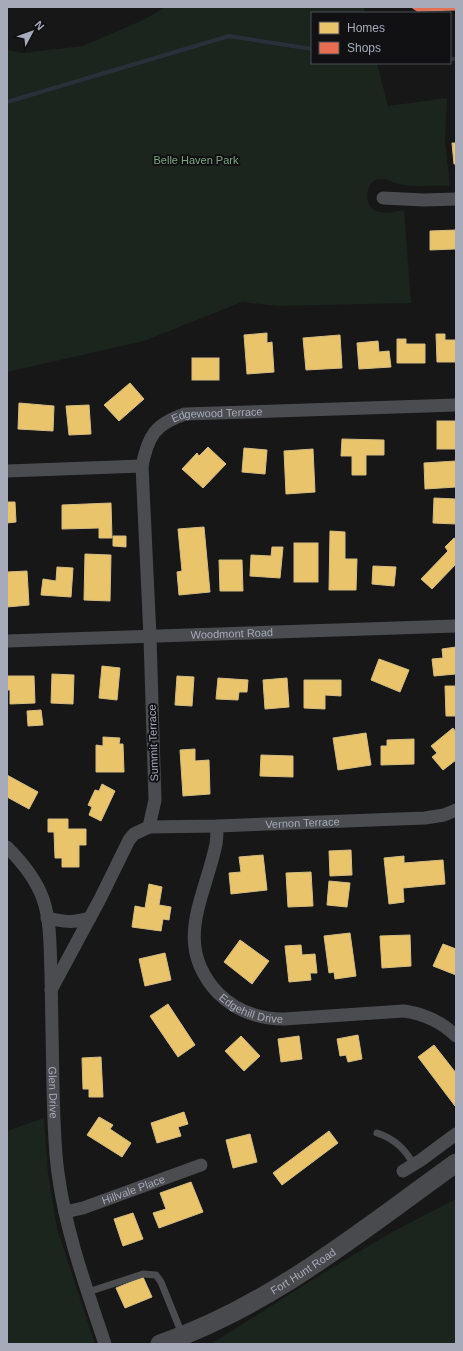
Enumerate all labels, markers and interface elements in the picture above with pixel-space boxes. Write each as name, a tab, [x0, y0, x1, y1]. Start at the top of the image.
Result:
north arrow	[12, 12, 52, 52]
legend	[311, 12, 451, 64]
text: N	[32, 19, 47, 32]
text: Homes	[347, 21, 385, 35]
text: Shops	[347, 41, 381, 55]
park label: Belle Haven Park	[154, 154, 239, 166]
street label: Edgewood Terrace	[170, 405, 263, 425]
street label: Woodmont Road	[190, 626, 273, 641]
street label: Summit Terrace	[146, 704, 160, 782]
street label: Vernon Terrace	[265, 815, 340, 830]
street label: Edgehill Drive	[217, 991, 283, 1025]
street label: Glen Drive	[47, 1066, 60, 1119]
street label: Hillvale Place	[100, 1173, 166, 1207]
street label: Fort Hunt Road	[268, 1246, 338, 1297]

